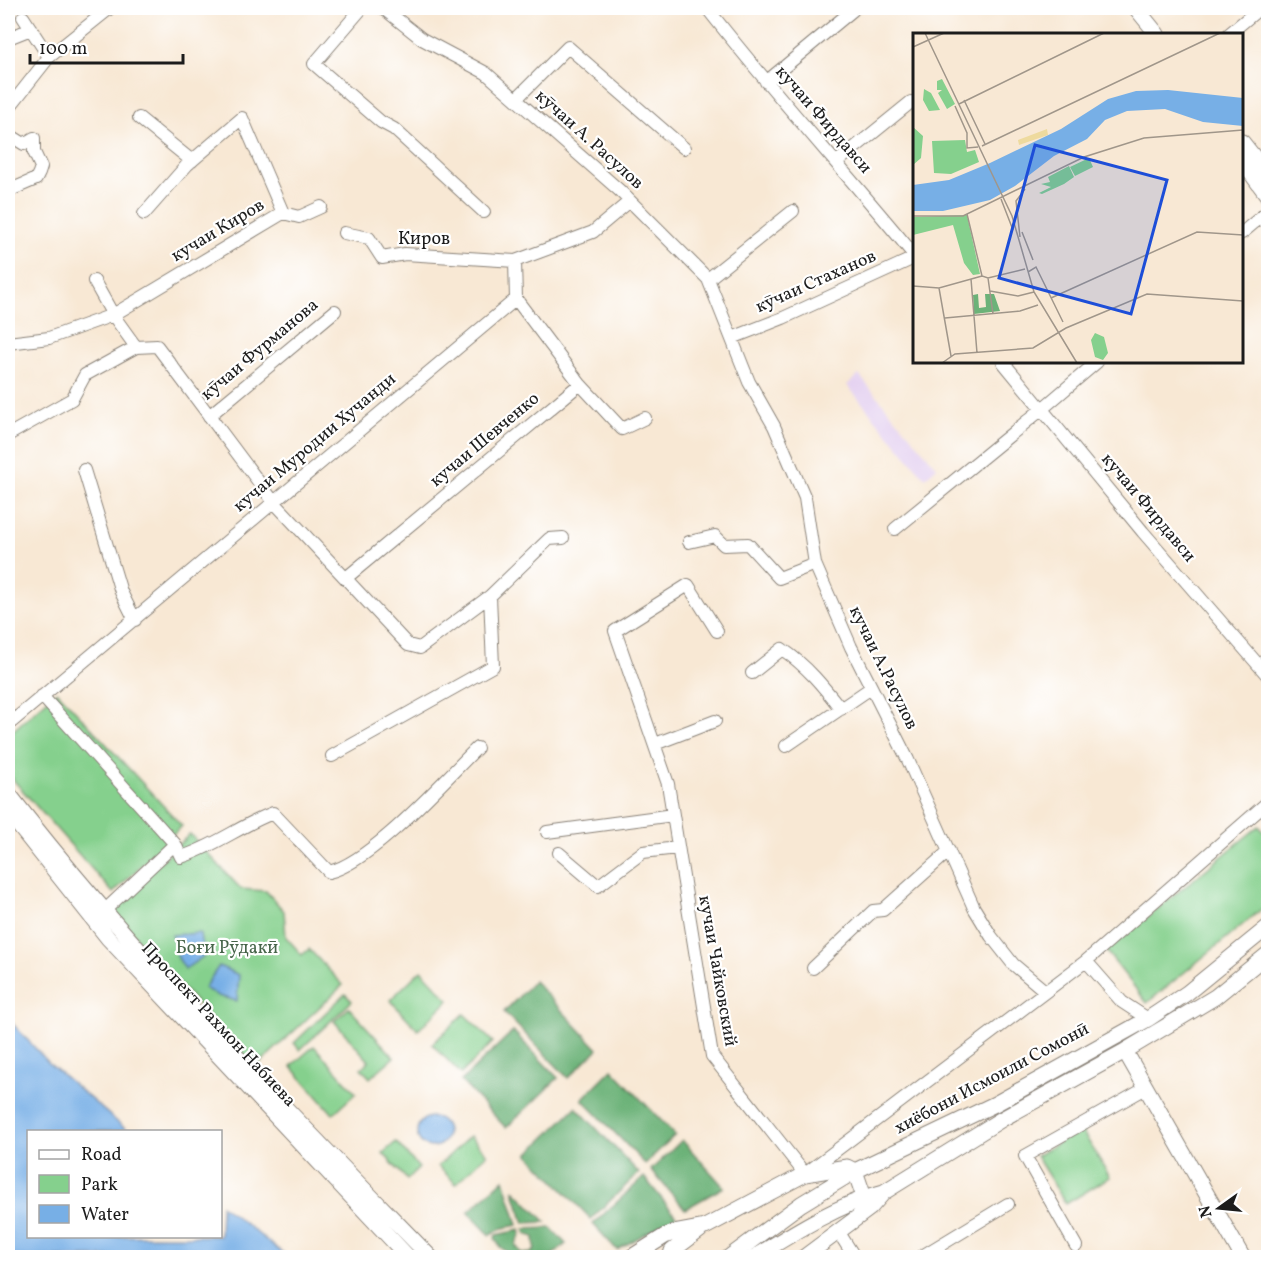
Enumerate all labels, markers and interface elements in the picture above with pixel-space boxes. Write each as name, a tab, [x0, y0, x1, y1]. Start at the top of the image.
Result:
scale bar	[30, 27, 183, 65]
inset map	[913, 33, 1243, 363]
text: 100 m	[39, 37, 88, 62]
street label: кучаи Фирдавси	[769, 61, 877, 179]
street label: кӯчаи А. Расулов	[529, 84, 649, 196]
street label: кучаи Киров	[167, 193, 269, 269]
street label: Киров	[398, 227, 450, 252]
street label: кӯчаи Стаханов	[752, 244, 880, 320]
street label: кӯчаи Фурманова	[196, 293, 324, 407]
street label: кучаи Муродии Хучанди	[228, 367, 402, 519]
street label: кучаи Шевченко	[425, 387, 545, 493]
street label: кучаи Фирдавси	[1095, 448, 1201, 568]
street label: кучаи А.Расулов	[842, 602, 924, 734]
street label: кучаи Чайковский	[691, 894, 743, 1048]
park label: Боғи Рӯдакӣ	[176, 936, 278, 961]
street label: Проспект Рахмон Набиева	[135, 937, 301, 1113]
street label: хиёбони Исмоили Сомонӣ	[890, 1017, 1094, 1141]
legend	[27, 1130, 222, 1238]
text: Road	[81, 1143, 122, 1168]
text: Park	[81, 1173, 118, 1198]
north arrow	[1189, 1178, 1249, 1238]
text: Water	[81, 1203, 129, 1228]
text: N	[1194, 1203, 1219, 1220]

